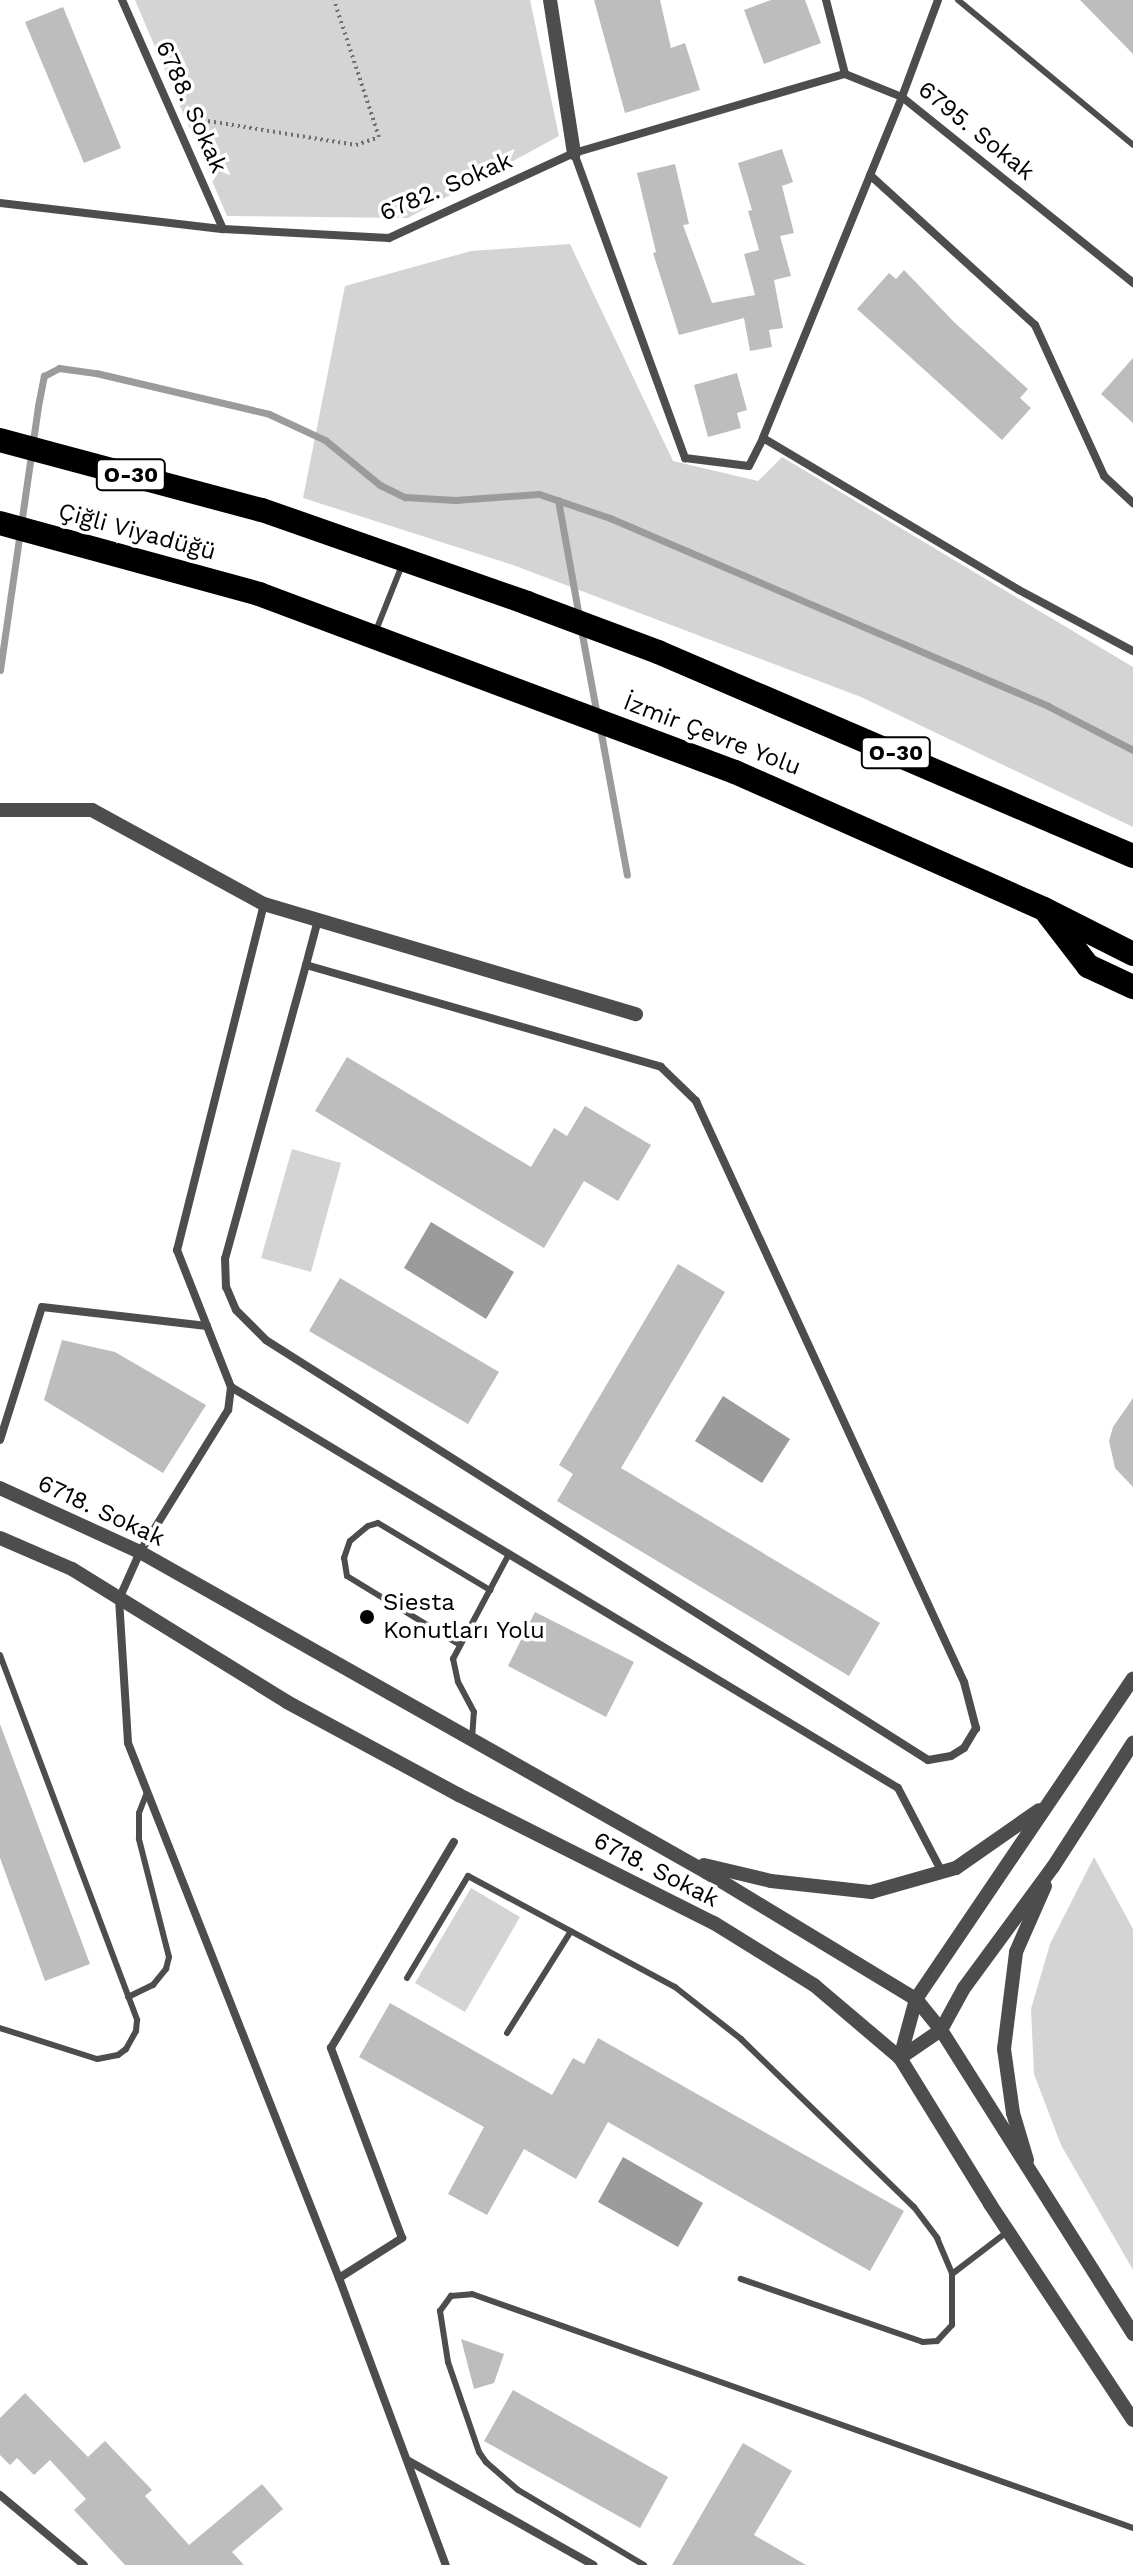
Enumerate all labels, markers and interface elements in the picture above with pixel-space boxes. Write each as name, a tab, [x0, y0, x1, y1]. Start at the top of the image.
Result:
street label: 6788. Sokak	[149, 36, 233, 178]
street label: 6795. Sokak	[912, 75, 1040, 187]
street label: 6782. Sokak	[375, 146, 517, 228]
road number: O-30	[95, 457, 167, 493]
street label: Çiğli Viyadüğü	[55, 497, 219, 567]
street label: İzmir Çevre Yolu	[618, 688, 806, 782]
road number: O-30	[860, 735, 932, 771]
street label: 6718. Sokak	[33, 1469, 169, 1553]
place label: Siesta Konutları Yolu	[383, 1589, 546, 1645]
marker: Siesta Konutları Yolu	[358, 1608, 376, 1626]
street label: 6718. Sokak	[588, 1826, 724, 1914]

